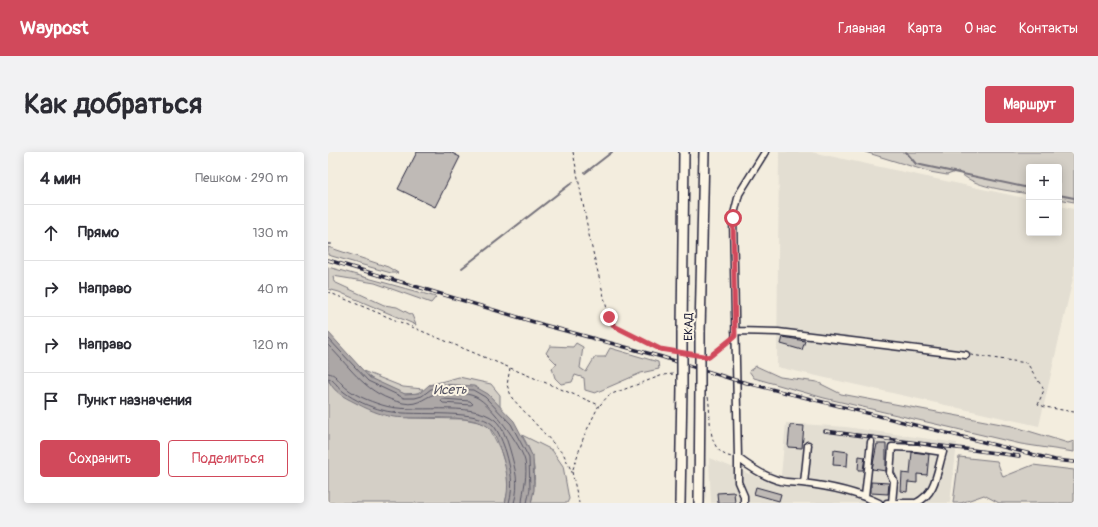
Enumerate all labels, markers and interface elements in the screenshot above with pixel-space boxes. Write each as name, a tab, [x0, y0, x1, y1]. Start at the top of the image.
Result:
text: Waypost	[20, 16, 89, 40]
text: Главная	[838, 20, 885, 37]
text: Карта	[907, 20, 942, 37]
text: О нас	[964, 20, 997, 37]
text: Контакты	[1019, 20, 1078, 37]
button: Маршрут	[985, 86, 1074, 123]
text: Как добраться	[24, 87, 202, 122]
map controls	[1026, 164, 1062, 236]
button: +	[1026, 164, 1062, 200]
text: 4 мин	[40, 168, 81, 189]
text: Пешком · 290 m	[195, 170, 288, 186]
button: −	[1026, 200, 1062, 236]
route start	[724, 209, 742, 227]
icon: ahead	[40, 222, 62, 244]
text: Прямо	[78, 223, 119, 242]
text: 130 m	[252, 225, 288, 241]
icon: right	[40, 278, 62, 300]
text: Направо	[78, 279, 132, 298]
text: 40 m	[257, 281, 288, 297]
route end	[600, 308, 618, 326]
street label: ЕКАД	[681, 312, 697, 341]
icon: right	[40, 334, 62, 356]
text: Направо	[78, 335, 132, 354]
text: 120 m	[252, 337, 288, 353]
water label: Исеть	[433, 382, 467, 398]
icon: arrive	[40, 390, 62, 412]
text: Пункт назначения	[78, 391, 192, 410]
button: Сохранить	[40, 440, 160, 477]
button: Поделиться	[168, 440, 288, 477]

